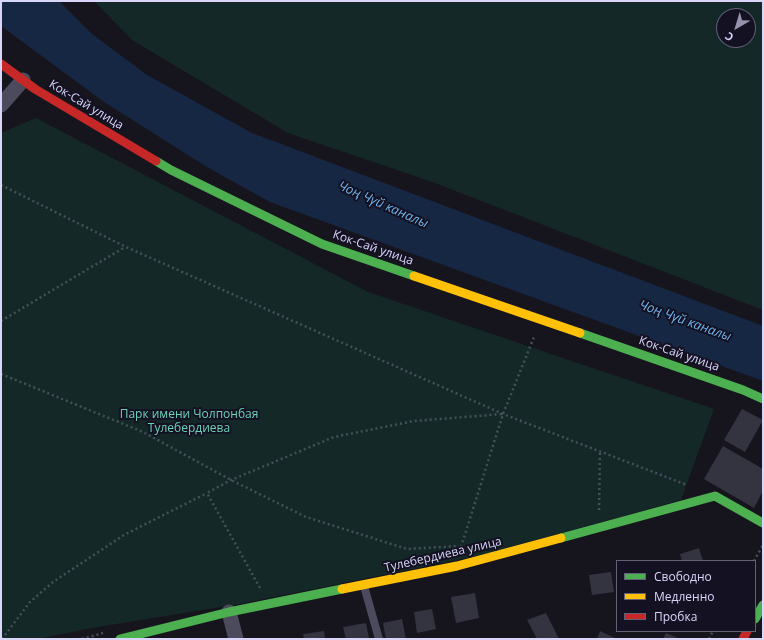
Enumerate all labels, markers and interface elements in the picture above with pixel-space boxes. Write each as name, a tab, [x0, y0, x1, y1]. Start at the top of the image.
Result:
north arrow	[716, 8, 756, 48]
text: С	[722, 29, 736, 45]
street label: Кок-Сай улица	[46, 77, 126, 133]
water label: Чоң Чүй каналы	[336, 178, 430, 232]
street label: Кок-Сай улица	[331, 227, 415, 269]
water label: Чоң Чүй каналы	[637, 297, 733, 345]
street label: Кок-Сай улица	[637, 333, 721, 375]
park label: Парк имени Чолпонбая Тулебердиева	[120, 408, 258, 436]
street label: Тулебердиева улица	[383, 534, 503, 576]
legend	[616, 560, 756, 632]
text: Свободно	[654, 568, 712, 585]
text: Медленно	[654, 588, 714, 605]
text: Пробка	[654, 608, 697, 625]

